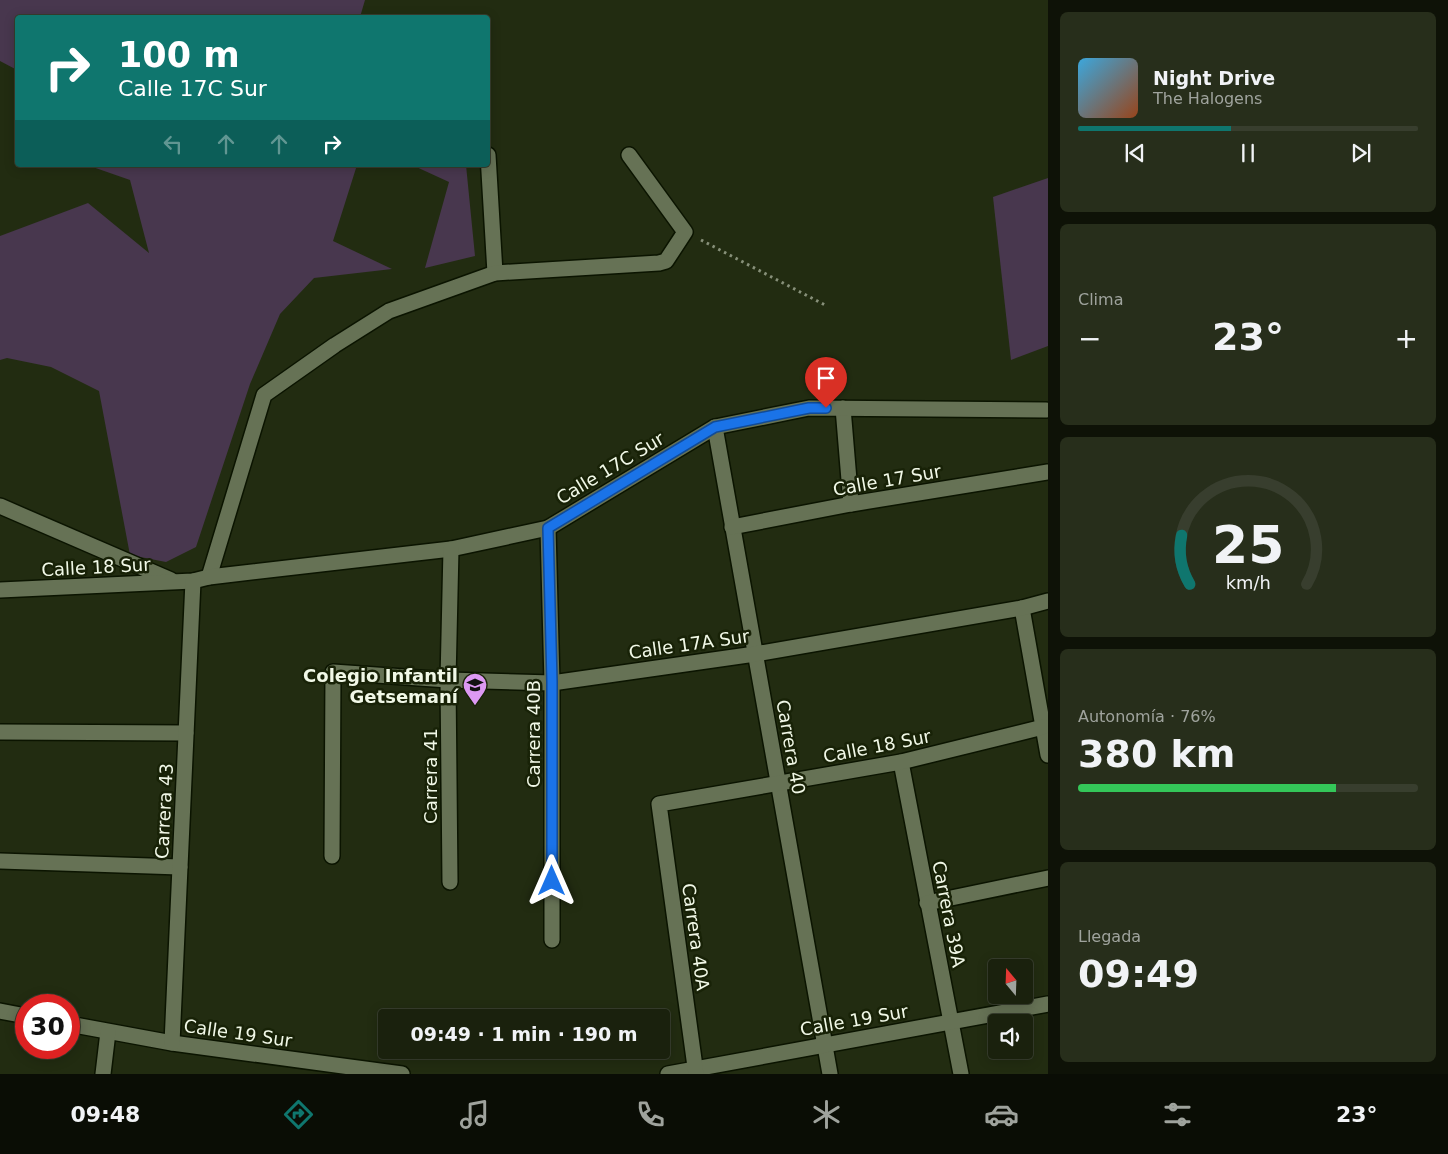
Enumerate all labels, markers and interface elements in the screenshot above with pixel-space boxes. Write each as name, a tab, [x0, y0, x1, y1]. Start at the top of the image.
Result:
icon: right	[35, 35, 100, 100]
text: 100 m	[118, 35, 240, 75]
text: Night Drive	[1153, 67, 1275, 89]
text: Calle 17C Sur	[118, 76, 267, 101]
text: The Halogens	[1153, 89, 1262, 108]
icon: left	[159, 130, 187, 158]
icon: ahead	[212, 130, 240, 158]
icon: ahead	[265, 130, 293, 158]
icon: right	[318, 130, 346, 158]
icon: previous	[1121, 139, 1149, 167]
icon: pause	[1234, 139, 1262, 167]
icon: next	[1347, 139, 1375, 167]
text: Clima	[1078, 290, 1123, 309]
text: 23°	[1212, 315, 1284, 359]
text: −	[1078, 322, 1101, 355]
text: +	[1395, 322, 1418, 355]
pin	[805, 357, 847, 408]
icon: arrive	[812, 364, 840, 392]
street label: Calle 17C Sur	[552, 427, 668, 508]
street label: Calle 17 Sur	[831, 460, 943, 500]
text: 25	[1212, 515, 1284, 575]
street label: Calle 18 Sur	[41, 554, 152, 580]
text: km/h	[1225, 572, 1271, 593]
street label: Calle 17A Sur	[627, 625, 751, 663]
place label: Colegio Infantil Getsemaní	[303, 665, 459, 707]
school or university icon: Colegio Infantil Getsemaní	[462, 672, 488, 706]
street label: Carrera 40B	[523, 680, 544, 788]
street label: Carrera 40	[772, 698, 810, 796]
text: Autonomía · 76%	[1078, 707, 1216, 726]
street label: Calle 18 Sur	[821, 725, 933, 767]
street label: Carrera 41	[420, 728, 441, 824]
text: 380 km	[1078, 732, 1235, 776]
street label: Carrera 43	[151, 763, 177, 859]
position arrow	[525, 854, 577, 906]
street label: Carrera 39A	[928, 859, 970, 970]
street label: Carrera 40A	[678, 882, 714, 993]
text: Llegada	[1078, 927, 1141, 946]
text: 09:49	[1078, 952, 1199, 996]
north arrow	[988, 959, 1032, 1004]
map controls	[988, 959, 1033, 1059]
speed limit sign: 30	[15, 994, 80, 1059]
street label: Calle 19 Sur	[798, 1000, 910, 1040]
button: sound	[988, 1014, 1033, 1059]
street label: Calle 19 Sur	[182, 1015, 294, 1051]
text: 09:49 · 1 min · 190 m	[410, 1023, 638, 1045]
icon: directions	[281, 1097, 316, 1132]
icon: music	[457, 1097, 492, 1132]
icon: phone	[633, 1097, 668, 1132]
icon: climate	[809, 1097, 844, 1132]
icon: car	[984, 1097, 1019, 1132]
icon: filters	[1160, 1097, 1195, 1132]
text: 09:48	[70, 1102, 140, 1127]
text: 23°	[1336, 1102, 1378, 1127]

